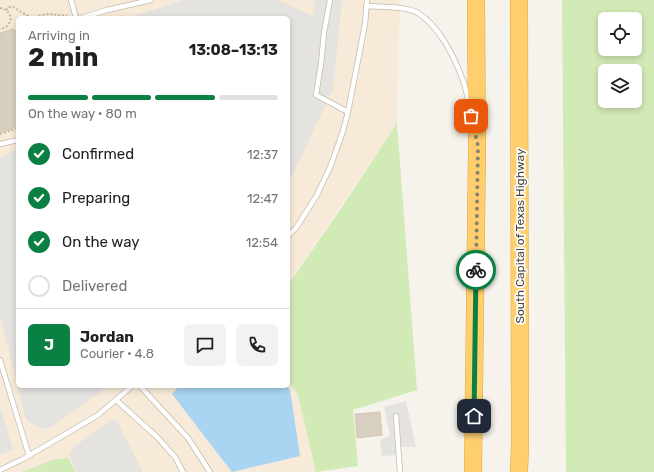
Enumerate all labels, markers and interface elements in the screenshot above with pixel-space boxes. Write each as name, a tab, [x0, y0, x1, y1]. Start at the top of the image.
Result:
map controls	[598, 12, 642, 108]
button: locate	[598, 12, 642, 56]
text: Arriving in	[28, 28, 90, 43]
text: 13:08–13:13	[189, 41, 278, 59]
text: 2 min	[28, 42, 98, 73]
button: layers	[598, 64, 642, 108]
pin	[454, 99, 488, 133]
icon: bag	[460, 105, 482, 127]
text: On the way · 80 m	[28, 106, 137, 121]
icon: check	[28, 143, 50, 165]
text: Confirmed	[62, 145, 134, 163]
text: 12:37	[247, 147, 278, 162]
street label: South Capital of Texas Highway	[513, 148, 527, 324]
icon: check	[28, 187, 50, 209]
text: Preparing	[62, 189, 130, 207]
text: 12:47	[247, 191, 278, 206]
icon: check	[28, 231, 50, 253]
text: On the way	[62, 233, 140, 251]
text: 12:54	[246, 235, 278, 250]
courier	[456, 250, 496, 290]
icon: bike	[465, 259, 487, 281]
text: Delivered	[62, 277, 127, 295]
button: chat	[184, 324, 226, 366]
button: phone	[236, 324, 278, 366]
text: Jordan	[80, 328, 134, 346]
text: J	[44, 336, 54, 354]
text: Courier · 4.8	[80, 346, 154, 361]
pin	[457, 399, 491, 433]
icon: home	[463, 405, 485, 427]

